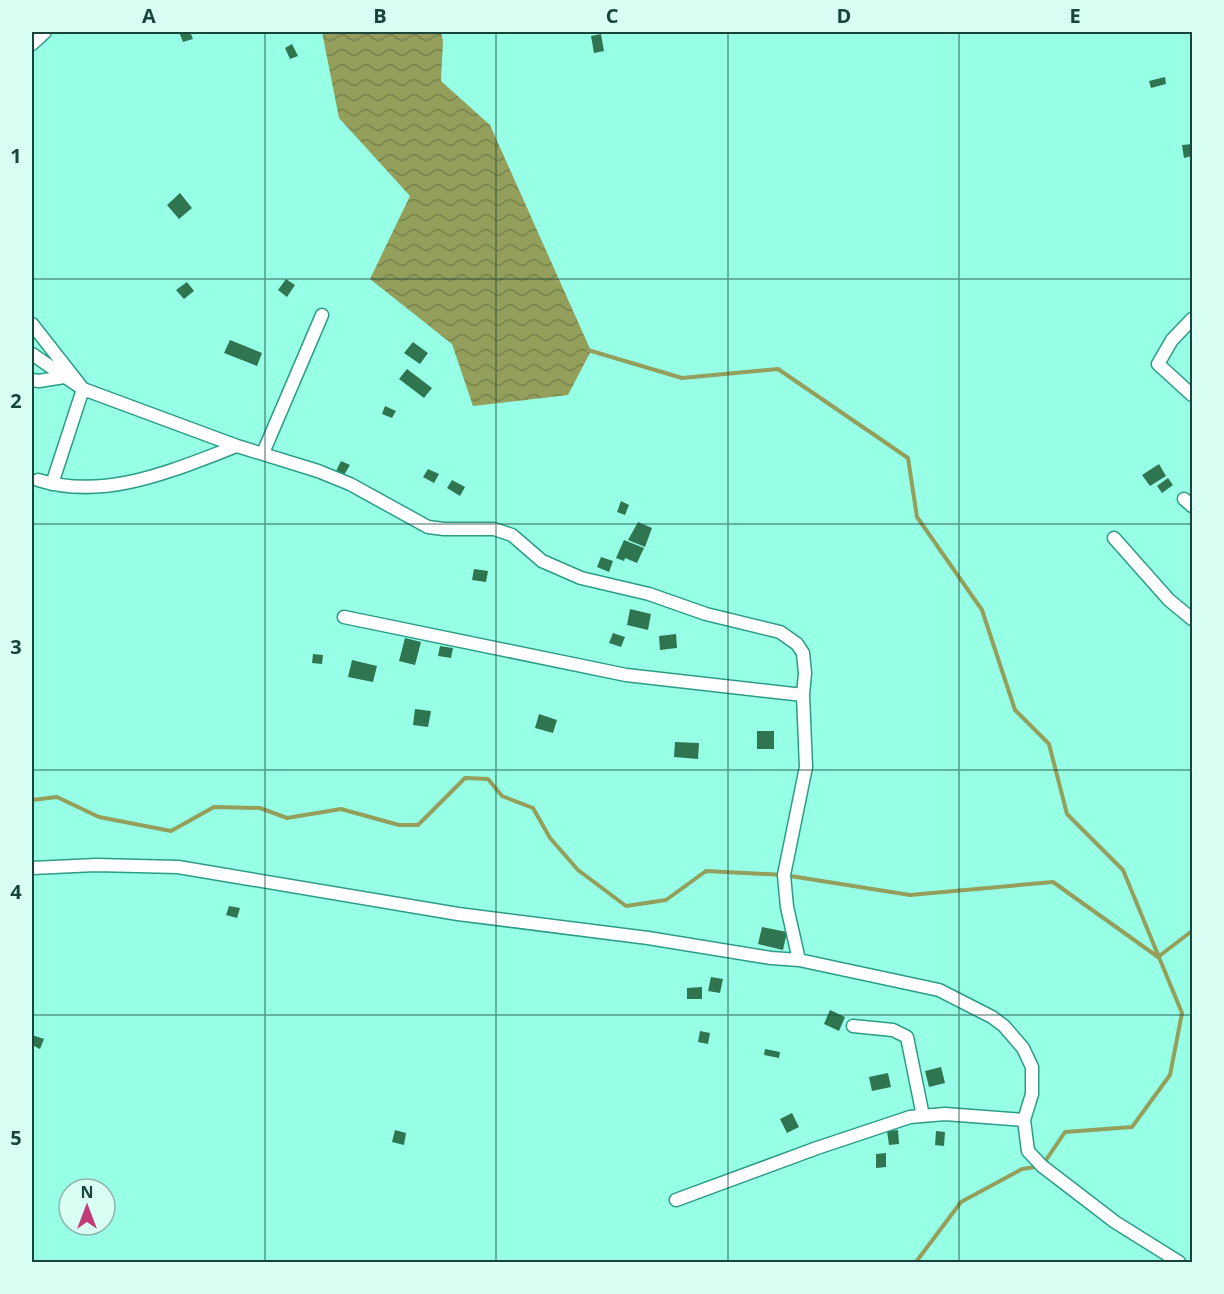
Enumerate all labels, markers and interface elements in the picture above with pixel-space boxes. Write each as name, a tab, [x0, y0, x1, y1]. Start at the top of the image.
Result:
text: A	[142, 2, 156, 29]
text: B	[373, 2, 387, 29]
text: C	[606, 2, 619, 29]
text: D	[837, 2, 851, 29]
text: E	[1069, 2, 1081, 29]
text: 1	[10, 142, 22, 169]
text: 2	[10, 387, 22, 414]
text: 3	[10, 633, 22, 660]
text: 4	[10, 878, 22, 905]
text: 5	[10, 1124, 22, 1151]
north arrow	[57, 1177, 117, 1237]
text: N	[80, 1181, 94, 1203]

